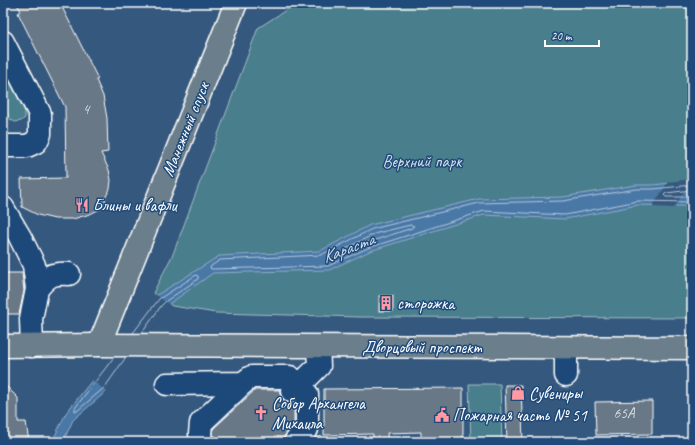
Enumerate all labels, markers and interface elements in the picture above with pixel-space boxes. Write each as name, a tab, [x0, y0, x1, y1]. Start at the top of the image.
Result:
scale bar	[545, 22, 599, 48]
text: 20 m	[551, 28, 573, 44]
street label: Манежный спуск	[157, 77, 215, 179]
house number: 4	[83, 100, 91, 119]
park label: Верхний парк	[383, 151, 463, 172]
place label: Блины и вафли	[93, 195, 178, 216]
restaurant icon: Блины и вафли	[74, 197, 90, 213]
water label: Караста	[319, 227, 380, 268]
place label: сторожка	[397, 293, 456, 314]
building icon: сторожка	[378, 295, 394, 311]
street label: Дворцовый проспект	[362, 337, 482, 358]
place label: Сувениры	[529, 383, 584, 404]
shop icon: Сувениры	[510, 385, 526, 401]
place label: Собор Архангела Михаила	[272, 393, 366, 434]
house number: 65А	[613, 404, 636, 423]
church icon: Собор Архангела Михаила	[253, 405, 269, 421]
place label: Пожарная часть № 51	[453, 405, 588, 426]
public building icon: Пожарная часть № 51	[434, 407, 450, 423]

